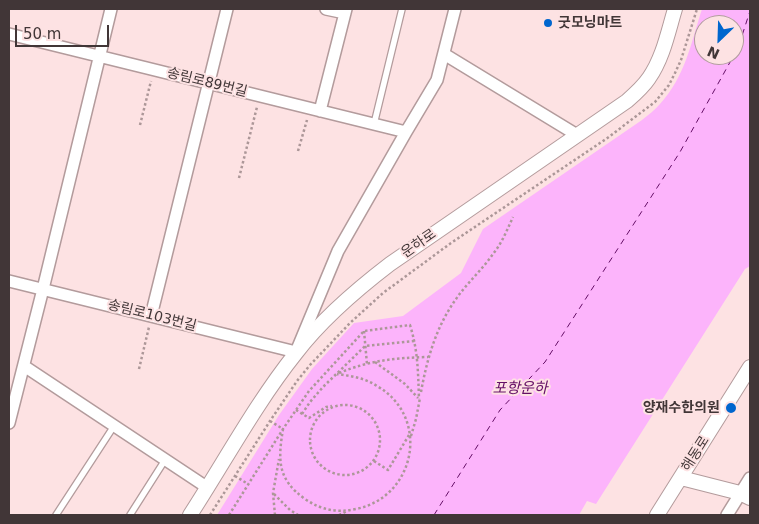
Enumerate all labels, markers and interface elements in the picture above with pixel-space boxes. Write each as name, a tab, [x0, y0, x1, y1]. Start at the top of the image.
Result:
scale bar	[18, 15, 111, 47]
place label: 굿모닝마트	[558, 15, 622, 31]
north arrow	[694, 15, 744, 65]
marker: 굿모닝마트	[542, 17, 554, 29]
text: 50 m	[23, 25, 61, 43]
text: N	[705, 43, 722, 62]
street label: 송림로89번길	[165, 65, 249, 101]
street label: 운하로	[398, 226, 440, 262]
street label: 송림로103번길	[106, 297, 198, 335]
water label: 포항운하	[492, 380, 548, 398]
place label: 양재수한의원	[643, 400, 720, 416]
marker: 양재수한의원	[724, 401, 738, 415]
street label: 해동로	[679, 433, 713, 475]

